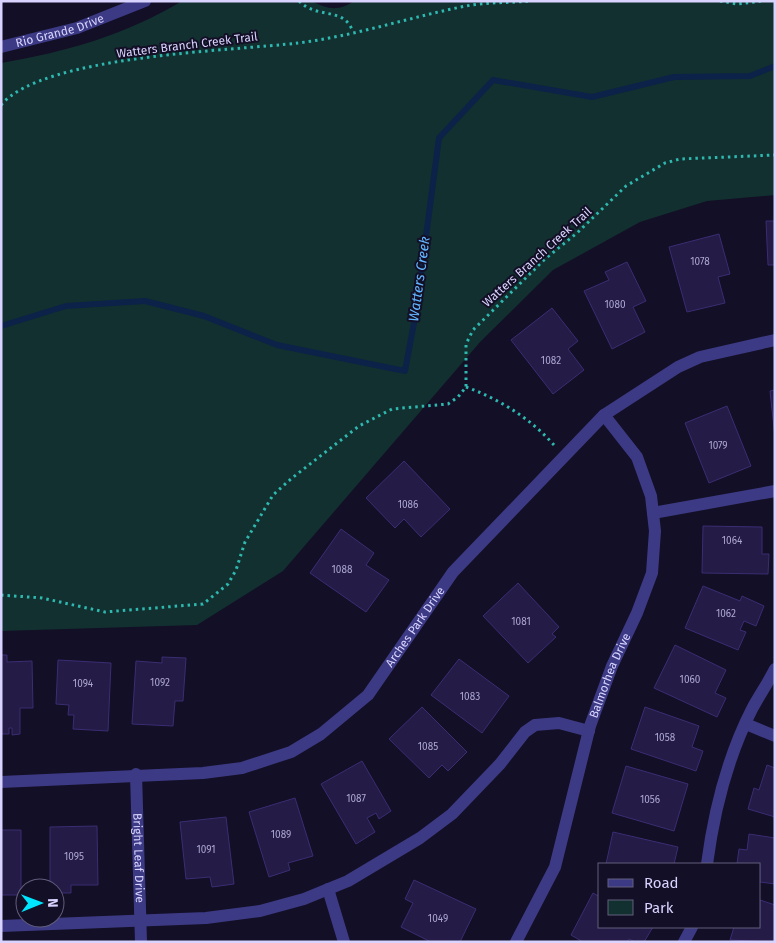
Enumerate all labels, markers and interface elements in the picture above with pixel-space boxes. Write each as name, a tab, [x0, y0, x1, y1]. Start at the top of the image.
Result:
street label: Rio Grande Drive	[14, 11, 106, 50]
street label: Watters Branch Creek Trail	[116, 29, 259, 61]
street label: Watters Branch Creek Trail	[480, 204, 595, 310]
water label: Watters Creek	[405, 235, 434, 323]
house number: 1078	[690, 256, 710, 268]
house number: 1080	[605, 299, 626, 311]
house number: 1082	[541, 355, 561, 367]
house number: 1079	[708, 440, 728, 452]
house number: 1086	[398, 499, 418, 511]
house number: 1064	[722, 535, 743, 547]
house number: 1088	[332, 564, 353, 576]
street label: Arches Park Drive	[383, 584, 448, 670]
house number: 1062	[716, 608, 736, 620]
house number: 1081	[511, 616, 531, 628]
street label: Balmorhea Drive	[586, 631, 634, 720]
house number: 1060	[680, 674, 701, 686]
house number: 1092	[150, 677, 170, 689]
house number: 1094	[73, 678, 94, 690]
house number: 1083	[460, 691, 480, 703]
house number: 1058	[655, 732, 676, 744]
house number: 1085	[418, 741, 438, 753]
house number: 1087	[346, 793, 366, 805]
house number: 1056	[640, 794, 660, 806]
street label: Bright Leaf Drive	[130, 813, 147, 903]
house number: 1089	[271, 829, 291, 841]
house number: 1091	[196, 844, 216, 856]
house number: 1095	[64, 851, 84, 863]
legend	[598, 863, 761, 928]
text: Road	[644, 874, 679, 892]
north arrow	[15, 878, 65, 928]
text: N	[44, 898, 61, 908]
text: Park	[644, 899, 674, 917]
house number: 1049	[428, 913, 448, 925]

